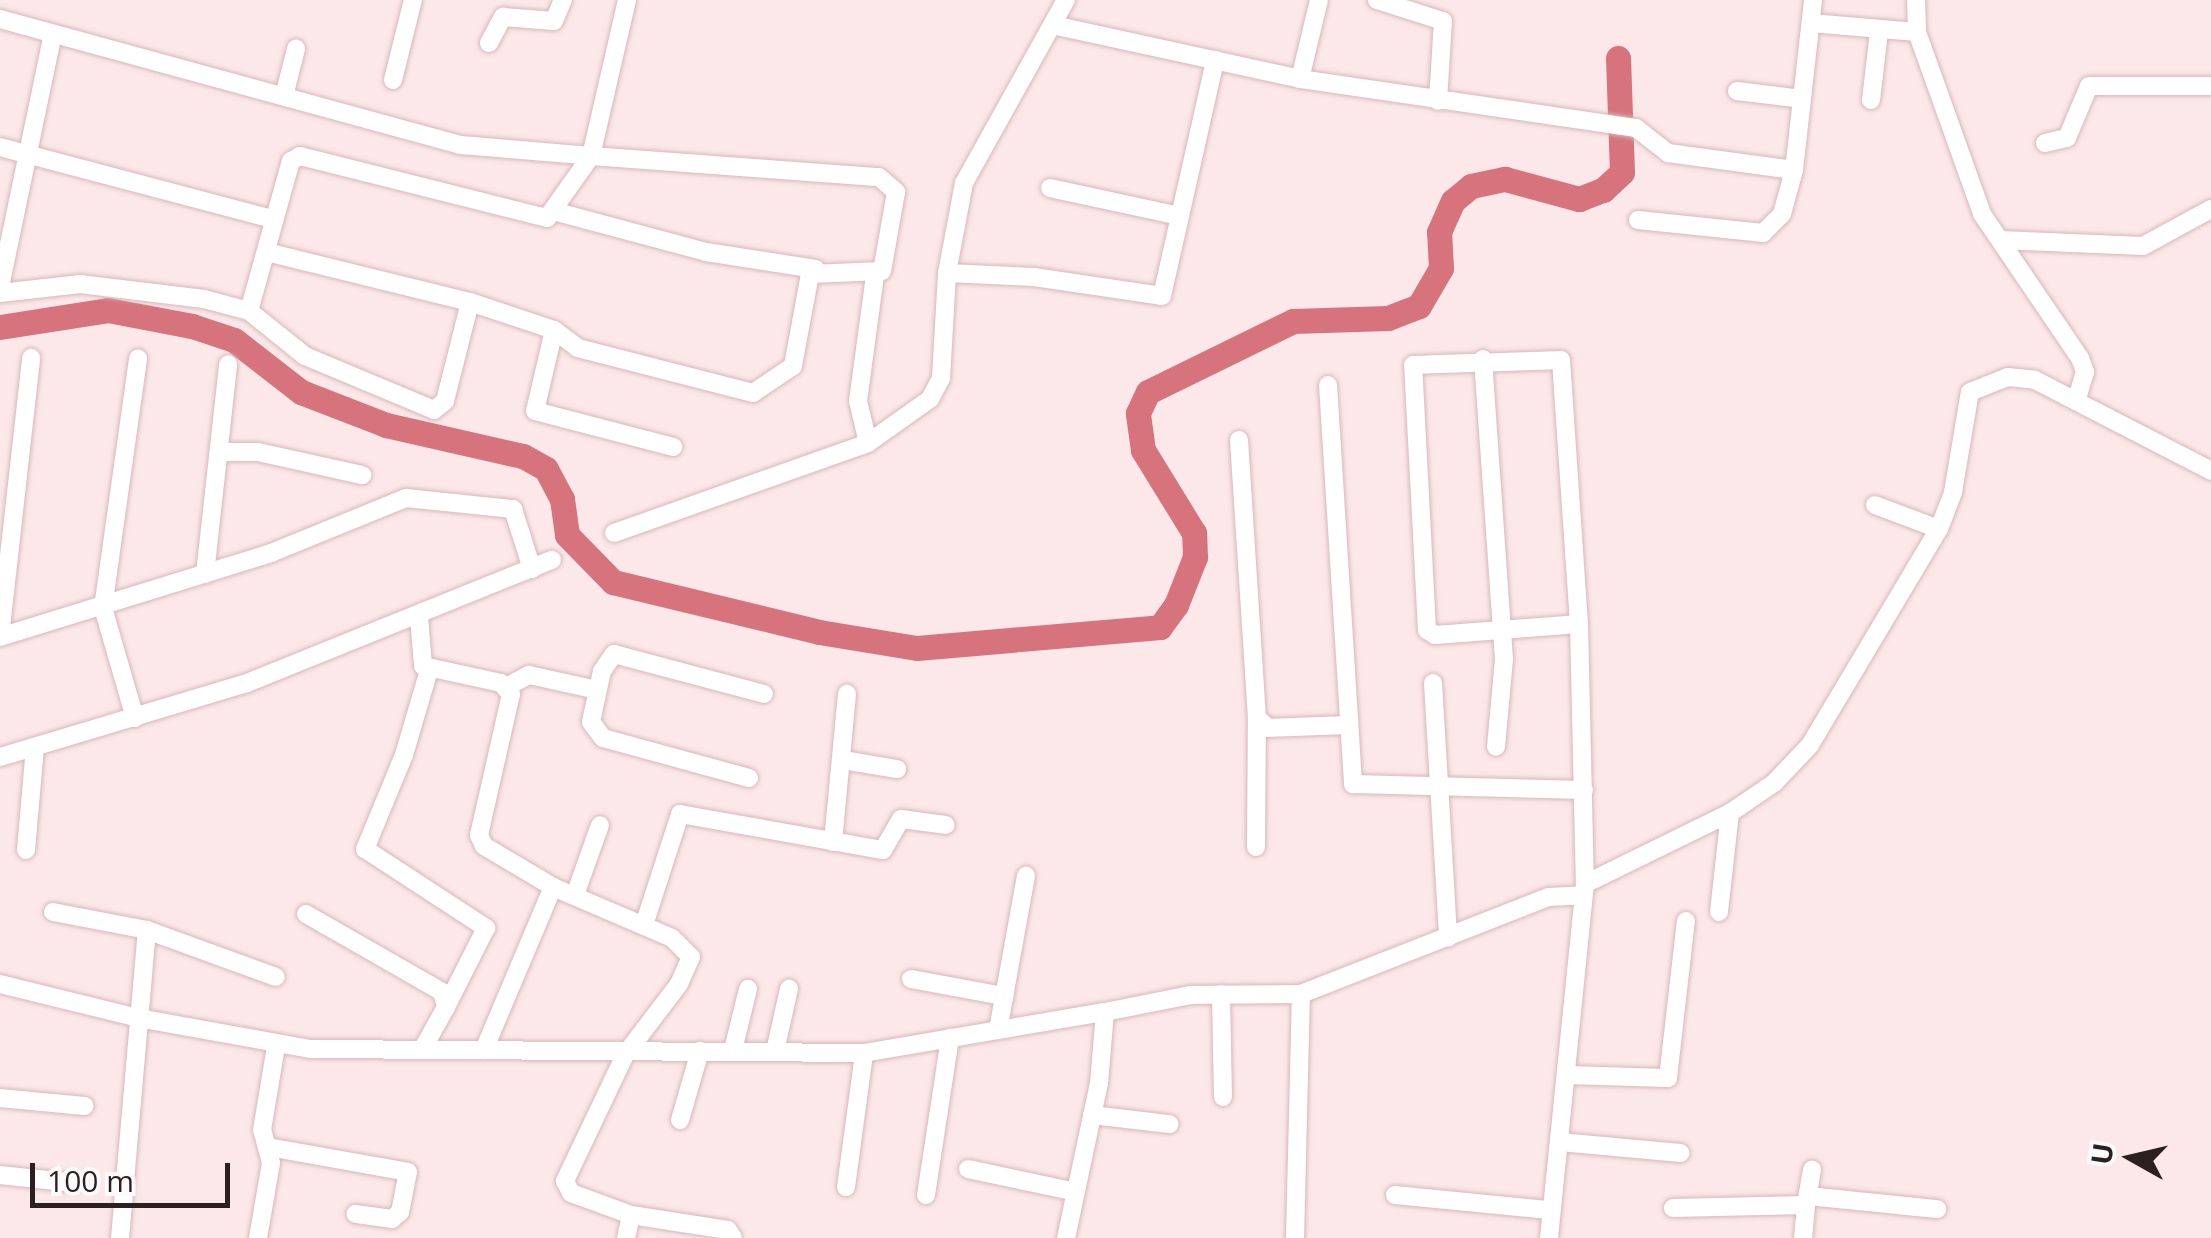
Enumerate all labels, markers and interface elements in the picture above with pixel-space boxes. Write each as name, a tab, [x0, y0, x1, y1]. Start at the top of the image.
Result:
north arrow	[2081, 1108, 2181, 1208]
text: U	[2081, 1141, 2122, 1167]
scale bar	[35, 1143, 235, 1205]
text: 100 m	[47, 1160, 134, 1201]

